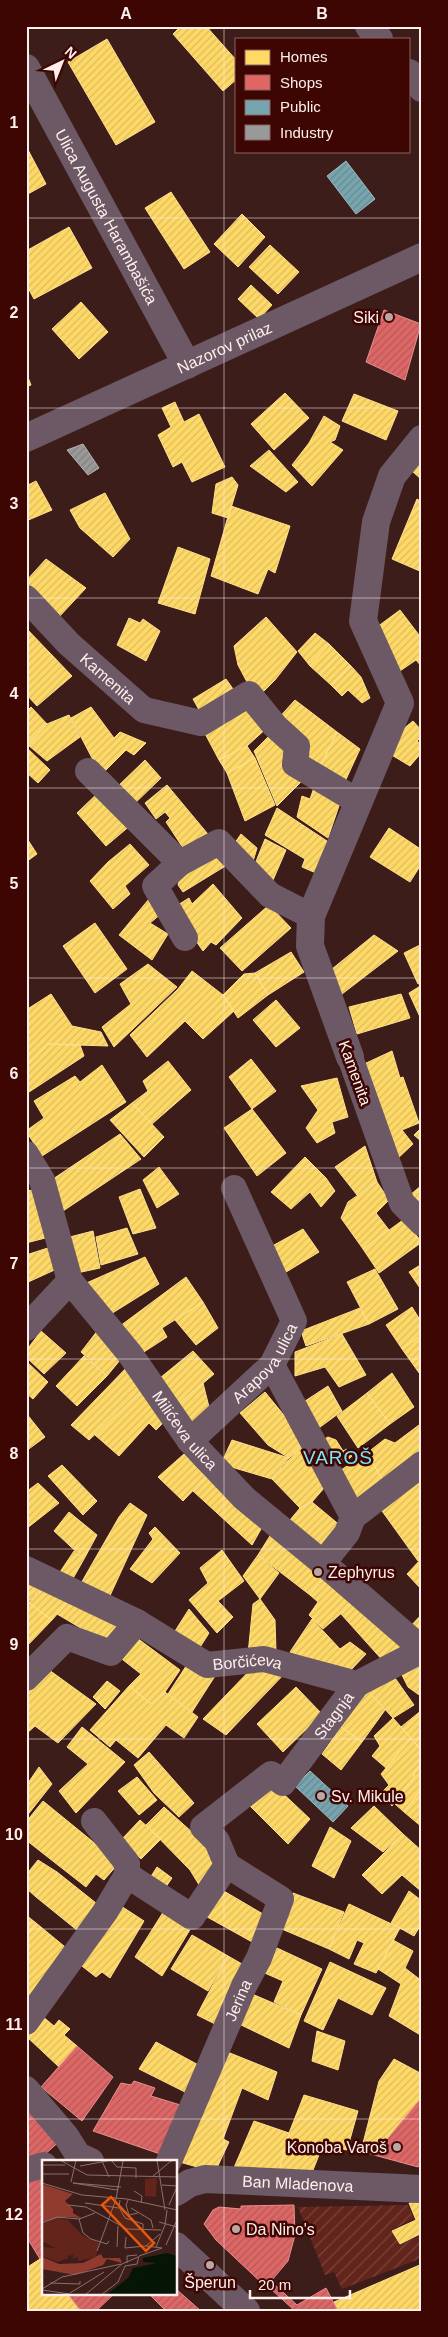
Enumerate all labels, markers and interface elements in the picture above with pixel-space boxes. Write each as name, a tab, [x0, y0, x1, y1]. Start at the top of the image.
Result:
text: A	[120, 5, 132, 22]
text: B	[316, 5, 328, 22]
north arrow	[38, 38, 88, 88]
legend	[235, 38, 410, 152]
text: N	[62, 43, 80, 62]
text: Homes	[280, 48, 328, 65]
text: Shops	[280, 74, 323, 91]
text: Public	[280, 98, 321, 115]
text: 1	[10, 114, 19, 131]
text: Industry	[280, 124, 334, 141]
street label: Ulica Augusta Harambašića	[52, 126, 161, 307]
text: 2	[10, 304, 19, 321]
place label: Siki	[353, 309, 379, 326]
marker: Siki	[383, 311, 395, 323]
street label: Nazorov prilaz	[174, 318, 274, 376]
text: 3	[10, 495, 19, 512]
street label: Kamenita	[77, 650, 139, 707]
text: 4	[10, 685, 19, 702]
text: 5	[10, 875, 19, 892]
street label: Kamenita	[335, 1038, 375, 1108]
text: 6	[10, 1065, 19, 1082]
text: 7	[10, 1255, 19, 1272]
street label: Arapova ulica	[229, 1320, 300, 1406]
street label: Milićeva ulica	[149, 1388, 221, 1473]
text: 8	[10, 1445, 19, 1462]
district label: VAROŠ	[303, 1447, 373, 1468]
place label: Zephyrus	[328, 1564, 395, 1581]
marker: Zephyrus	[312, 1566, 324, 1578]
text: 9	[10, 1636, 19, 1653]
street label: Borčićeva	[212, 1650, 284, 1673]
street label: Stagnja	[310, 1688, 357, 1742]
place label: Sv. Mikule	[331, 1788, 404, 1805]
marker: Sv. Mikule	[315, 1790, 327, 1802]
text: 10	[5, 1826, 23, 1843]
street label: Jerina	[222, 1976, 255, 2024]
text: 11	[6, 2016, 23, 2033]
place label: Konoba Varoš	[287, 2139, 387, 2156]
marker: Konoba Varoš	[391, 2141, 403, 2153]
inset map	[42, 2160, 178, 2294]
street label: Ban Mladenova	[242, 2172, 354, 2194]
text: 12	[5, 2206, 23, 2223]
place label: Da Nino's	[246, 2221, 315, 2238]
marker: Da Nino's	[230, 2223, 242, 2235]
marker: Šperun	[204, 2259, 216, 2271]
scale bar	[250, 2267, 350, 2299]
place label: Šperun	[184, 2273, 236, 2291]
text: 20 m	[258, 2276, 291, 2293]

